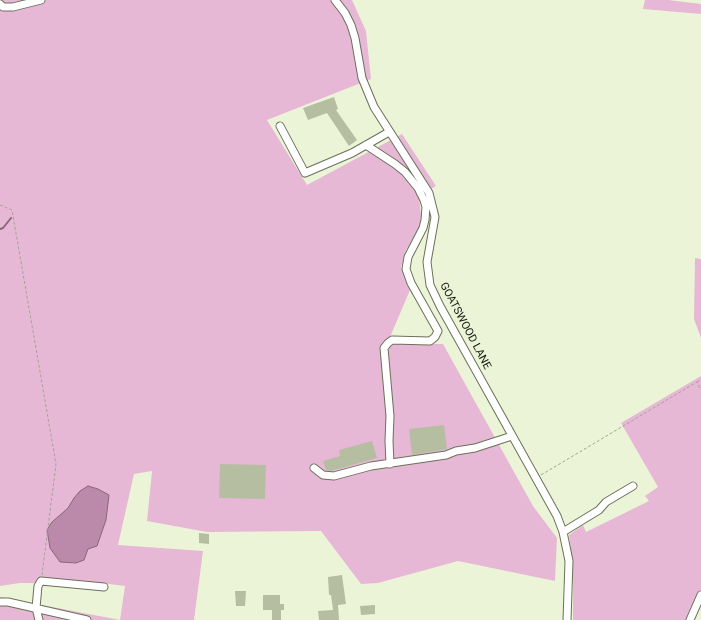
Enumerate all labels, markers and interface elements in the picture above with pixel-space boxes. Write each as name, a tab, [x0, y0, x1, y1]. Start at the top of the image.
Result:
street label: GOATSWOOD LANE	[437, 280, 493, 372]

